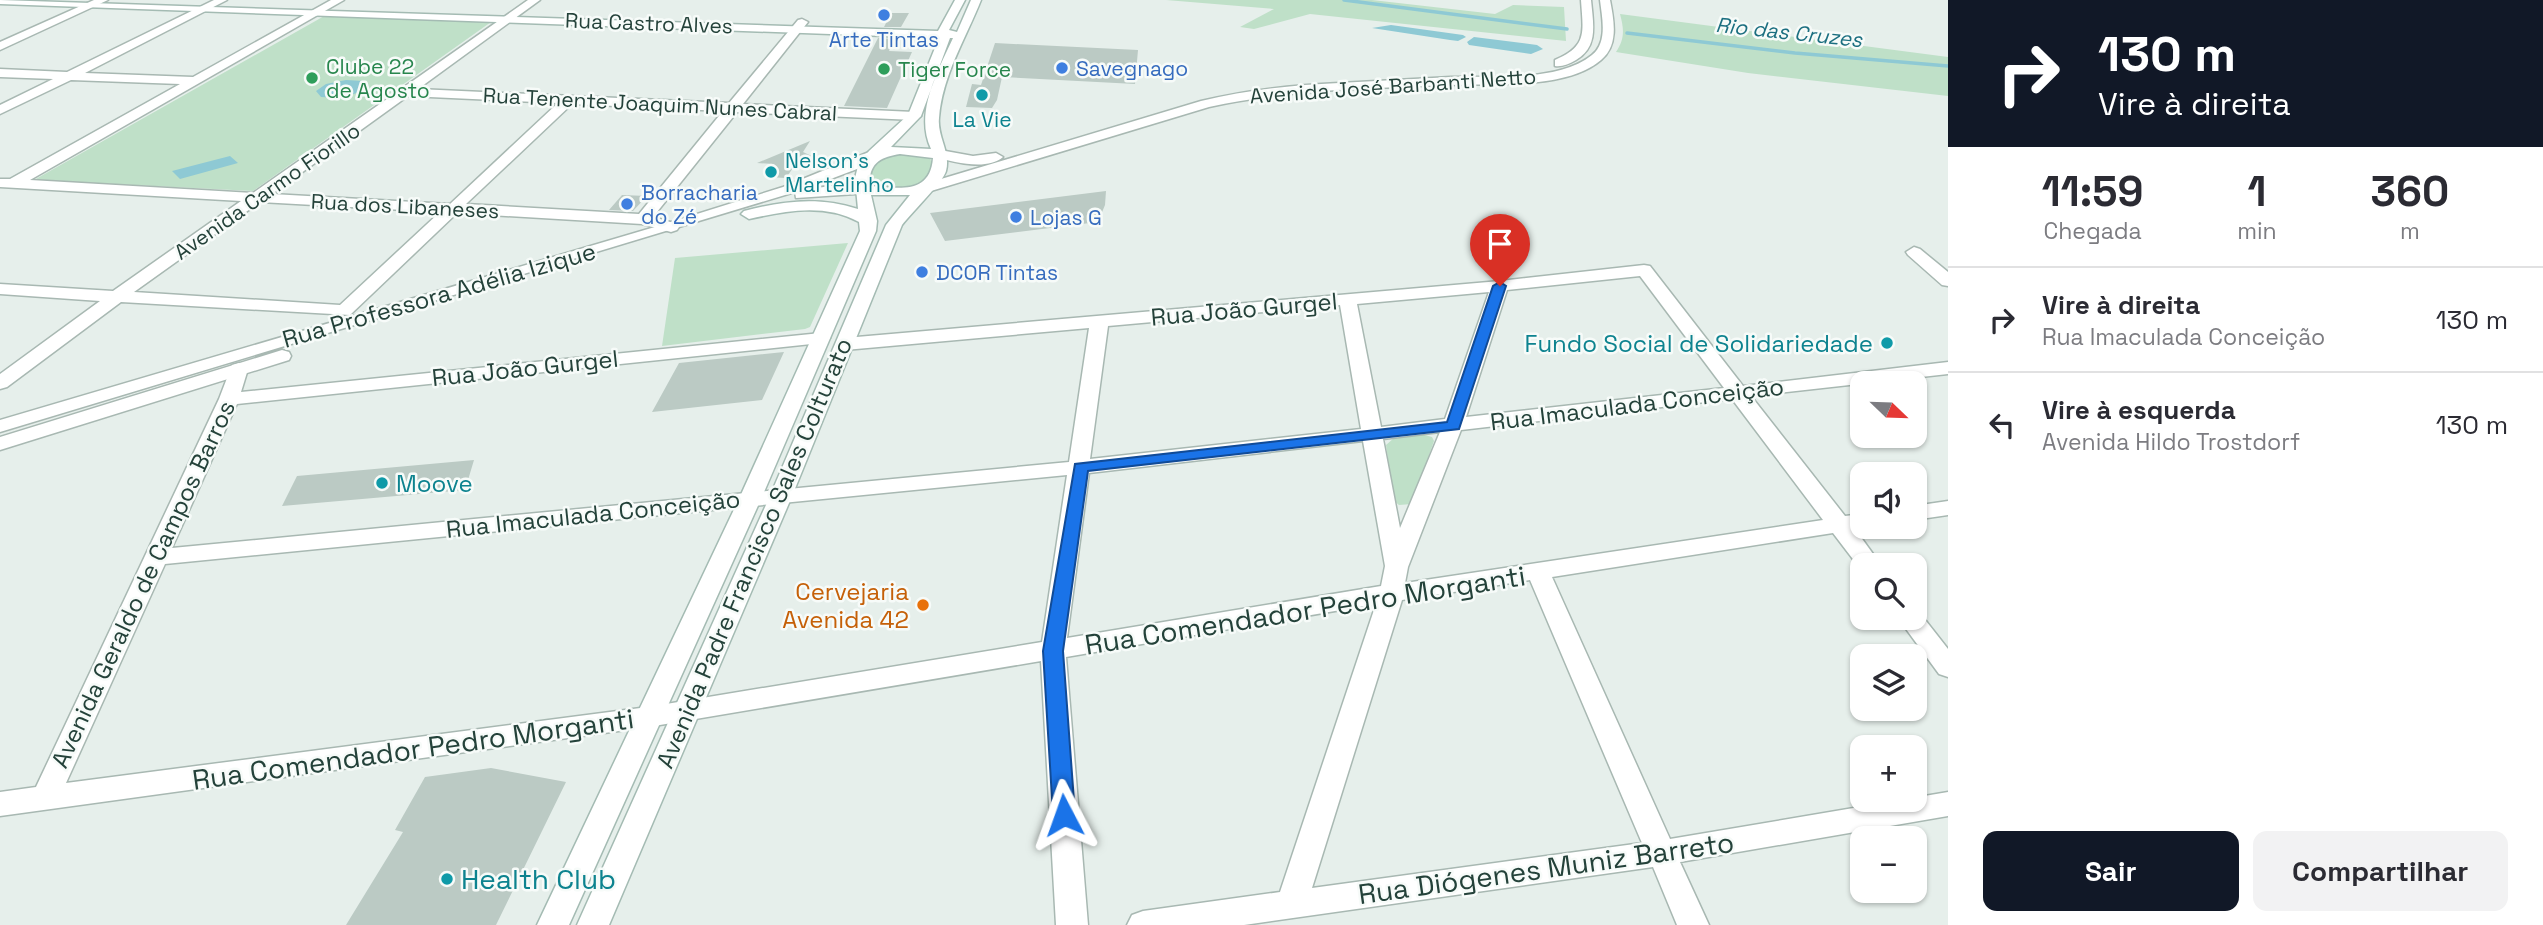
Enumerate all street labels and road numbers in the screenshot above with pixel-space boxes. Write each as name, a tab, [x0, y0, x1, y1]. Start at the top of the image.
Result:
street label: Rua Castro Alves	[565, 7, 733, 39]
street label: Avenida José Barbanti Netto	[1249, 63, 1537, 109]
street label: Rua Tenente Joaquim Nunes Cabral	[482, 81, 838, 127]
street label: Avenida Carmo Fiorillo	[169, 117, 365, 265]
street label: Rua dos Libaneses	[310, 188, 500, 224]
street label: Rua Professora Adélia Izique	[279, 235, 599, 355]
street label: Rua João Gurgel	[1149, 285, 1339, 333]
street label: Avenida Padre Francisco Sales Colturato	[649, 333, 859, 773]
street label: Rua João Gurgel	[430, 343, 620, 393]
street label: Rua Imaculada Conceição	[1488, 371, 1786, 437]
street label: Avenida Geraldo de Campos Barros	[44, 395, 242, 773]
street label: Rua Imaculada Conceição	[444, 483, 742, 545]
street label: Rua Comendador Pedro Morganti	[1082, 557, 1528, 663]
street label: Rua Comendador Pedro Morganti	[190, 700, 636, 798]
street label: Rua Diógenes Muniz Barreto	[1356, 824, 1736, 912]

